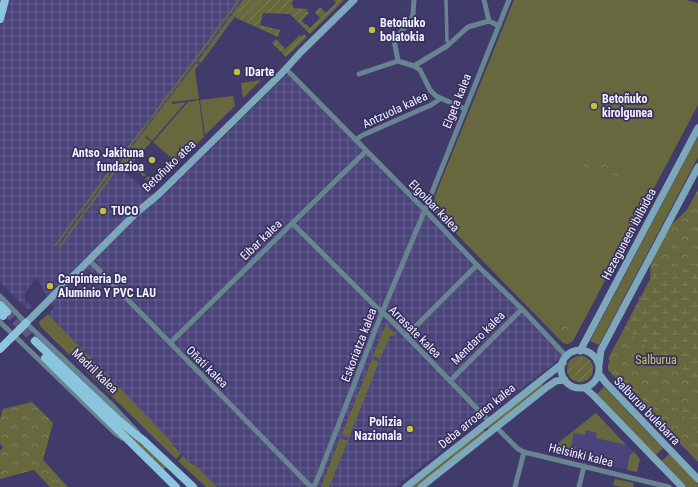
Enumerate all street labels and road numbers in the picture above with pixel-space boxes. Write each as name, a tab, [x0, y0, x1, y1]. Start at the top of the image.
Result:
street label: Elgeta kalea	[440, 71, 474, 130]
street label: Antzuola kalea	[360, 89, 430, 131]
street label: Betoñuko atea	[140, 137, 199, 195]
street label: Elgoibar kalea	[406, 177, 462, 235]
street label: Hezeguneen ibilbidea	[599, 186, 659, 282]
street label: Eibar kalea	[237, 217, 285, 263]
street label: Arrasate kalea	[386, 303, 444, 361]
street label: Eskoriatza kalea	[339, 306, 380, 384]
street label: Mendaro kalea	[448, 308, 508, 368]
street label: Oñati kalea	[183, 343, 231, 391]
street label: Madril kalea	[69, 346, 121, 396]
street label: Salburua bulebarra	[611, 374, 683, 448]
street label: Deba arroaren kalea	[436, 381, 518, 451]
street label: Helsinki kalea	[547, 440, 615, 470]

